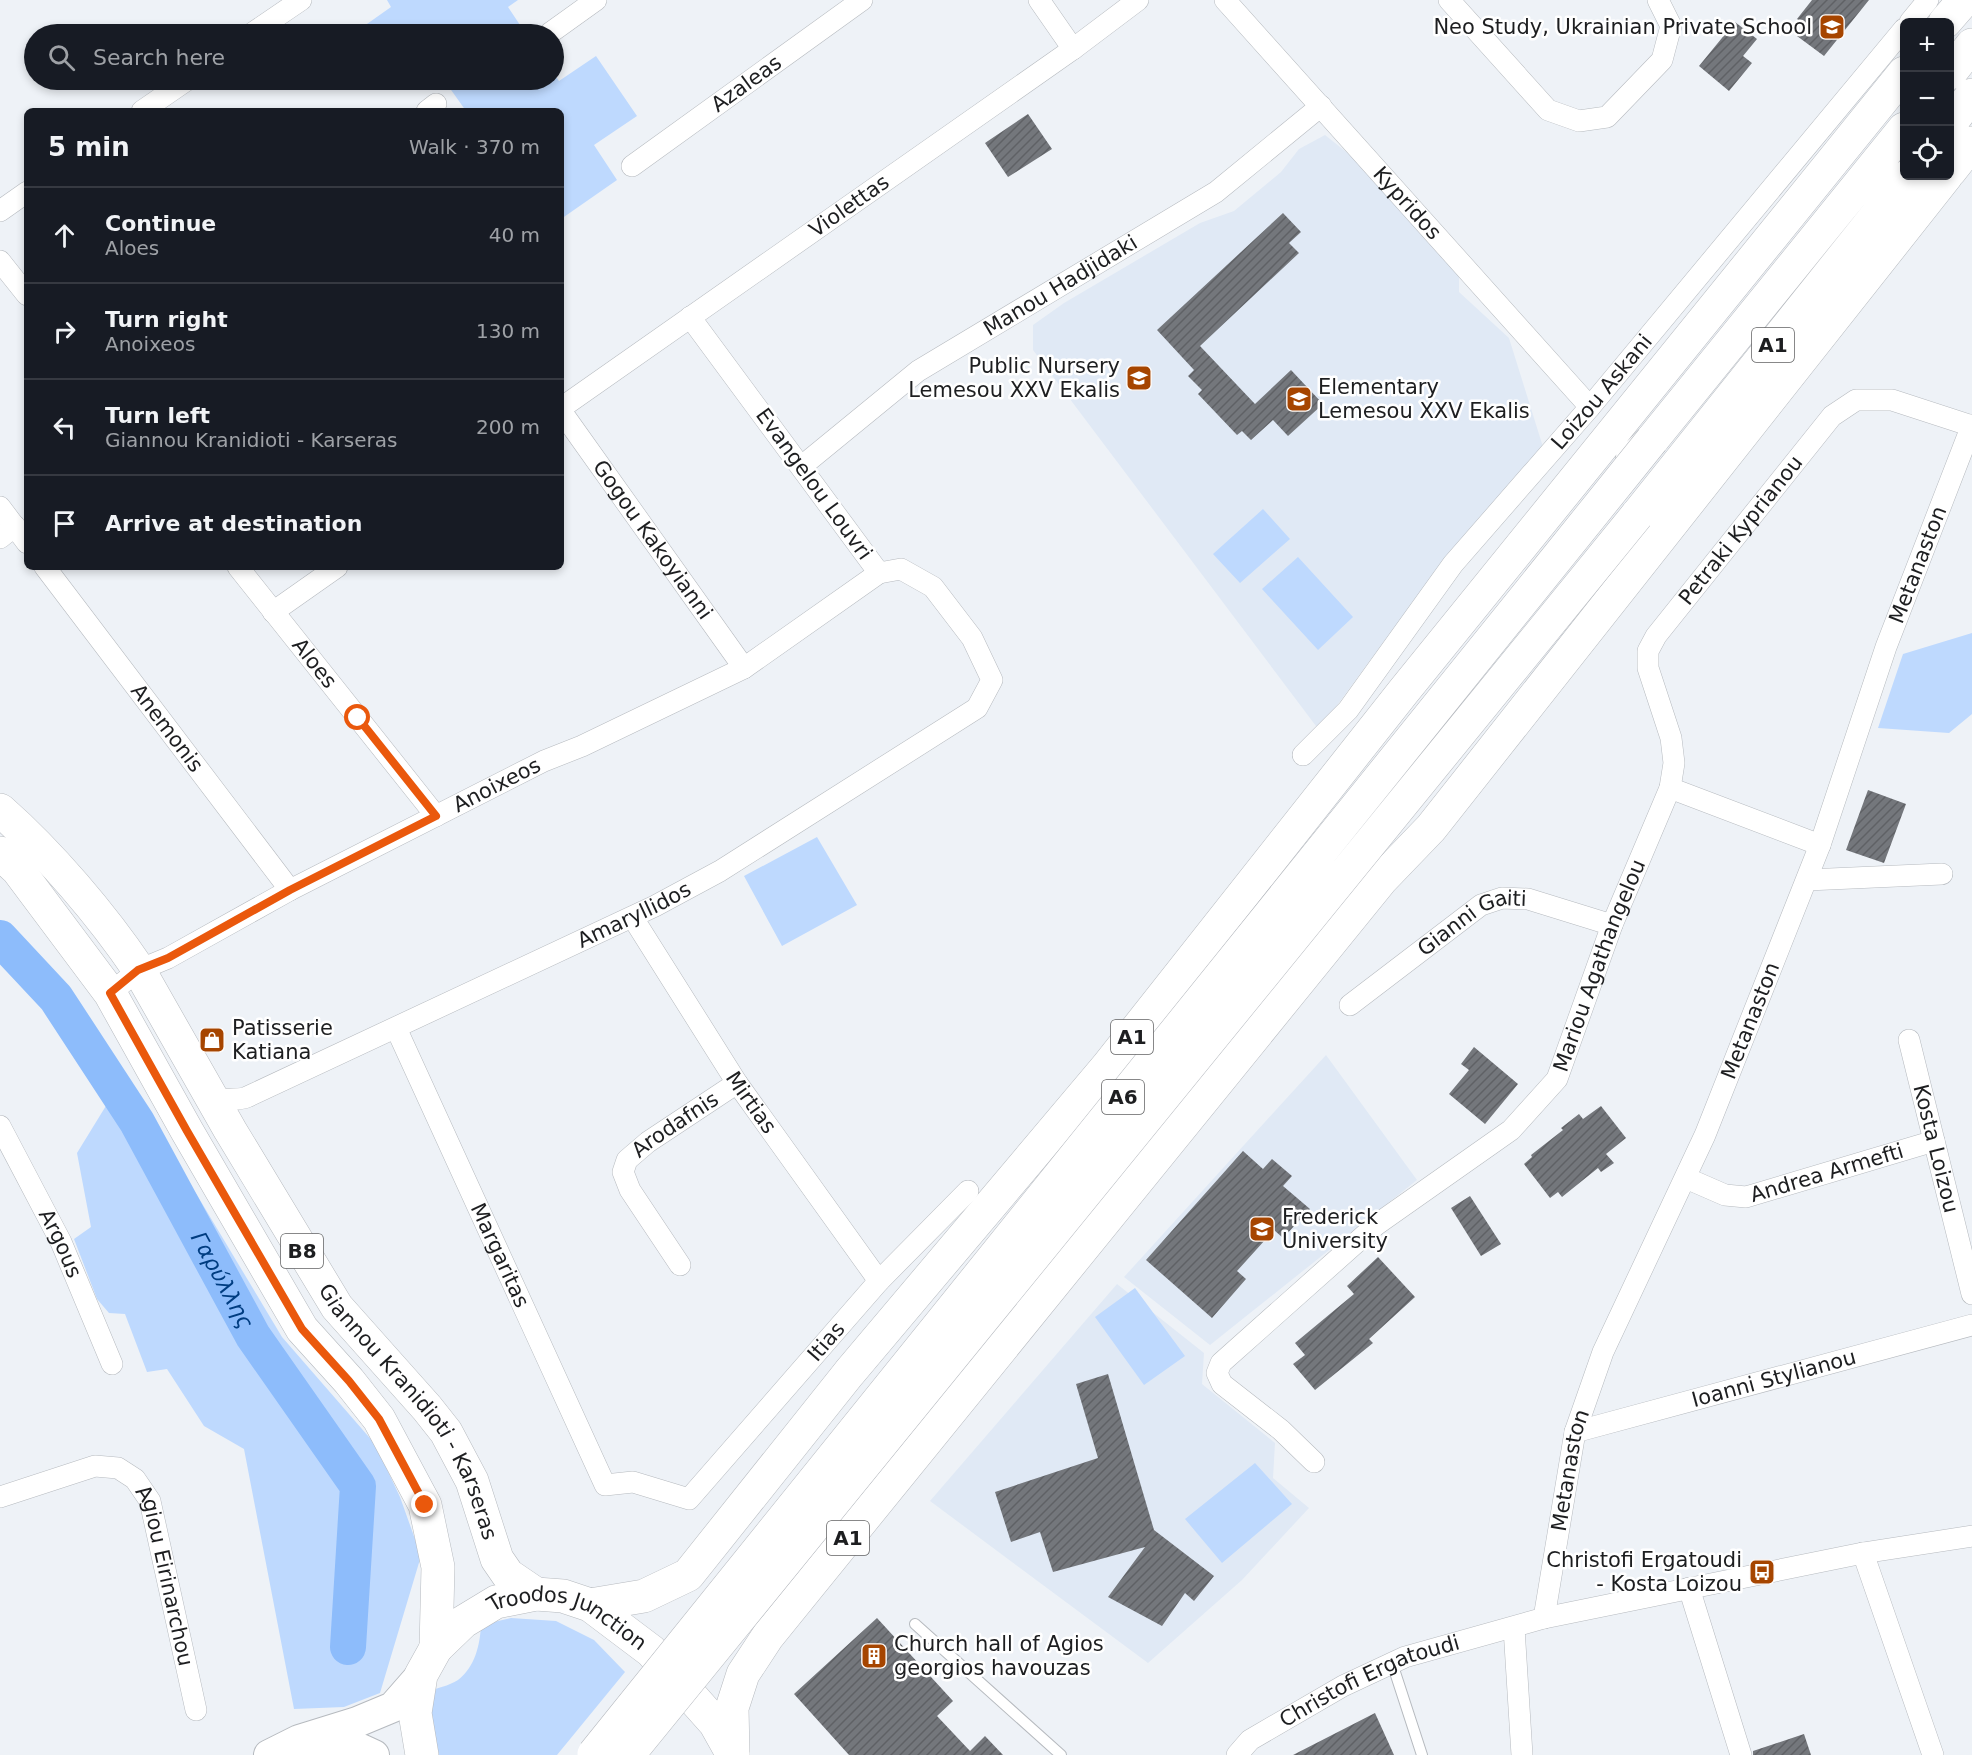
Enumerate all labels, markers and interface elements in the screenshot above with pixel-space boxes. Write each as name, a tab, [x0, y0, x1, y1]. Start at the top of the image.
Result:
school or university icon: Neo Study, Ukrainian Private School	[1817, 12, 1847, 42]
place label: Neo Study, Ukrainian Private School	[1433, 15, 1812, 39]
map controls	[1900, 18, 1954, 180]
button: +	[1900, 18, 1954, 72]
search box	[24, 24, 564, 90]
icon: search	[45, 41, 78, 74]
text: Search here	[93, 45, 225, 70]
street label: Azaleas	[707, 50, 786, 117]
button: −	[1900, 72, 1954, 126]
button: locate	[1900, 126, 1954, 180]
text: 5 min	[48, 132, 130, 162]
text: Walk · 370 m	[409, 135, 540, 159]
street label: Kypridos	[1368, 162, 1446, 245]
street label: Violettas	[805, 170, 894, 242]
text: Continue	[105, 211, 216, 236]
icon: ahead	[48, 219, 81, 252]
text: 40 m	[489, 223, 540, 247]
street label: Manou Hadjidaki	[979, 230, 1142, 341]
text: Aloes	[105, 236, 159, 260]
text: Turn right	[105, 307, 228, 332]
icon: right	[48, 315, 81, 348]
text: 130 m	[476, 319, 540, 343]
road number: A1	[1752, 328, 1794, 362]
street label: Loizou Askani	[1547, 330, 1657, 454]
text: Anoixeos	[105, 332, 195, 356]
place label: Public Nursery Lemesou XXV Ekalis	[908, 354, 1120, 402]
school or university icon: Public Nursery Lemesou XXV Ekalis	[1124, 363, 1154, 393]
place label: Elementary Lemesou XXV Ekalis	[1318, 375, 1530, 423]
school or university icon: Elementary Lemesou XXV Ekalis	[1284, 384, 1314, 414]
text: Turn left	[105, 403, 210, 428]
street label: Evangelou Louvri	[751, 404, 877, 564]
icon: left	[48, 411, 81, 444]
text: 200 m	[476, 415, 540, 439]
text: Giannou Kranidioti - Karseras	[105, 428, 397, 452]
street label: Petraki Kyprianou	[1674, 451, 1808, 610]
street label: Gogou Kakoyianni	[588, 456, 717, 624]
street label: Metanaston	[1884, 503, 1951, 627]
icon: arrive	[48, 507, 81, 540]
text: Arrive at destination	[105, 511, 362, 536]
street label: Aloes	[287, 634, 342, 693]
street label: Anemonis	[126, 679, 208, 777]
route start	[344, 704, 370, 730]
street label: Anoixeos	[449, 753, 545, 817]
street label: Mariou Agathangelou	[1549, 856, 1650, 1075]
street label: Amaryllidos	[573, 877, 695, 953]
street label: Gianni Gaiti	[1413, 885, 1527, 961]
street label: Metanaston	[1716, 959, 1784, 1083]
place label: Patisserie Katiana	[232, 1016, 333, 1064]
road number: A1	[1111, 1020, 1153, 1054]
shop icon: Patisserie Katiana	[197, 1025, 227, 1055]
street label: Mirtias	[721, 1067, 781, 1138]
road number: A6	[1102, 1080, 1144, 1114]
street label: Kosta Loizou	[1908, 1082, 1963, 1215]
street label: Arodafnis	[627, 1087, 723, 1162]
street label: Andrea Armefti	[1747, 1139, 1906, 1207]
street label: Margaritas	[466, 1199, 534, 1311]
street label: Argous	[34, 1205, 87, 1281]
place label: Frederick University	[1282, 1205, 1388, 1253]
school or university icon: Frederick University	[1247, 1214, 1277, 1244]
water label: Γαρύλλης	[186, 1227, 259, 1333]
road number: B8	[281, 1234, 323, 1268]
street label: Giannou Kranidioti - Karseras	[314, 1279, 502, 1543]
street label: Itias	[803, 1317, 850, 1366]
street label: Ioanni Stylianou	[1689, 1345, 1859, 1412]
street label: Metanaston	[1547, 1406, 1594, 1533]
street label: Agiou Eirinarchou	[131, 1481, 198, 1668]
route end	[411, 1491, 437, 1517]
road number: A1	[827, 1521, 869, 1555]
place label: Christofi Ergatoudi - Kosta Loizou	[1546, 1548, 1742, 1596]
bus stop icon: Christofi Ergatoudi - Kosta Loizou	[1747, 1557, 1777, 1587]
street label: Troodos Junction	[482, 1582, 651, 1655]
street label: Christofi Ergatoudi	[1275, 1630, 1462, 1732]
place label: Church hall of Agios georgios havouzas	[894, 1632, 1104, 1680]
building icon: Church hall of Agios georgios havouzas	[859, 1641, 889, 1671]

